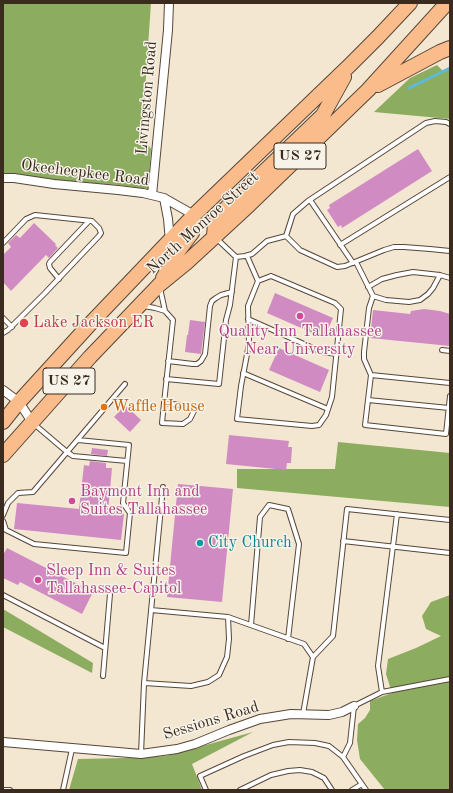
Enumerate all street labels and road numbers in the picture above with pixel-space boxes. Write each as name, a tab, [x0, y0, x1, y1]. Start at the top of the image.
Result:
street label: Livingston Road	[132, 40, 162, 156]
road number: US 27	[274, 143, 326, 169]
street label: Okeeheepkee Road	[20, 156, 150, 190]
street label: North Monroe Street	[143, 168, 263, 278]
road number: US 27	[43, 368, 95, 394]
street label: Sessions Road	[161, 697, 261, 745]

